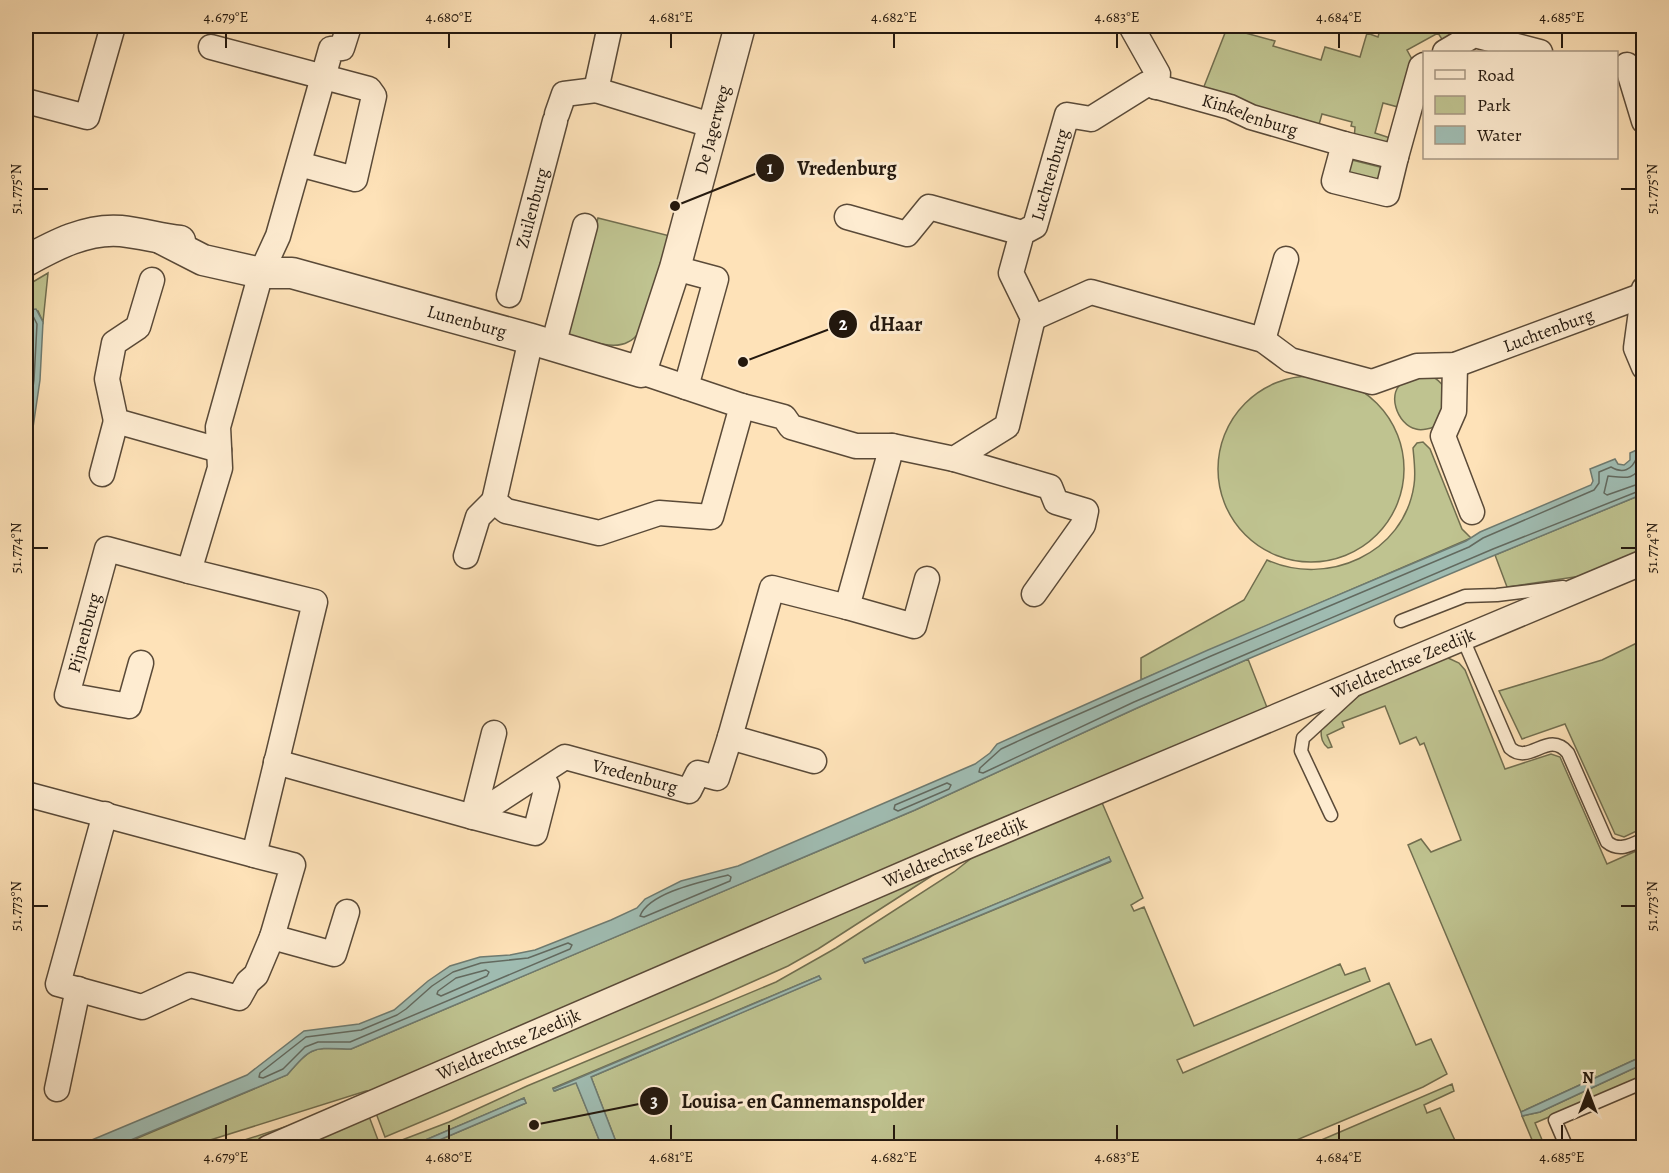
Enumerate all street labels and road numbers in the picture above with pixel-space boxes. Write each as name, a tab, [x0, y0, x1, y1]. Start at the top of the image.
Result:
street label: De Jagerweg	[689, 82, 736, 177]
street label: Kinkelenburg	[1199, 88, 1301, 142]
street label: Luchtenburg	[1025, 126, 1074, 224]
street label: Zuilenburg	[510, 165, 554, 251]
street label: Lunenburg	[424, 299, 509, 344]
street label: Luchtenburg	[1500, 303, 1597, 358]
street label: Pijnenburg	[62, 590, 106, 676]
street label: Wieldrechtse Zeedijk	[1326, 622, 1479, 705]
street label: Vredenburg	[589, 753, 680, 799]
street label: Wieldrechtse Zeedijk	[878, 811, 1031, 894]
street label: Wieldrechtse Zeedijk	[432, 1003, 584, 1086]

